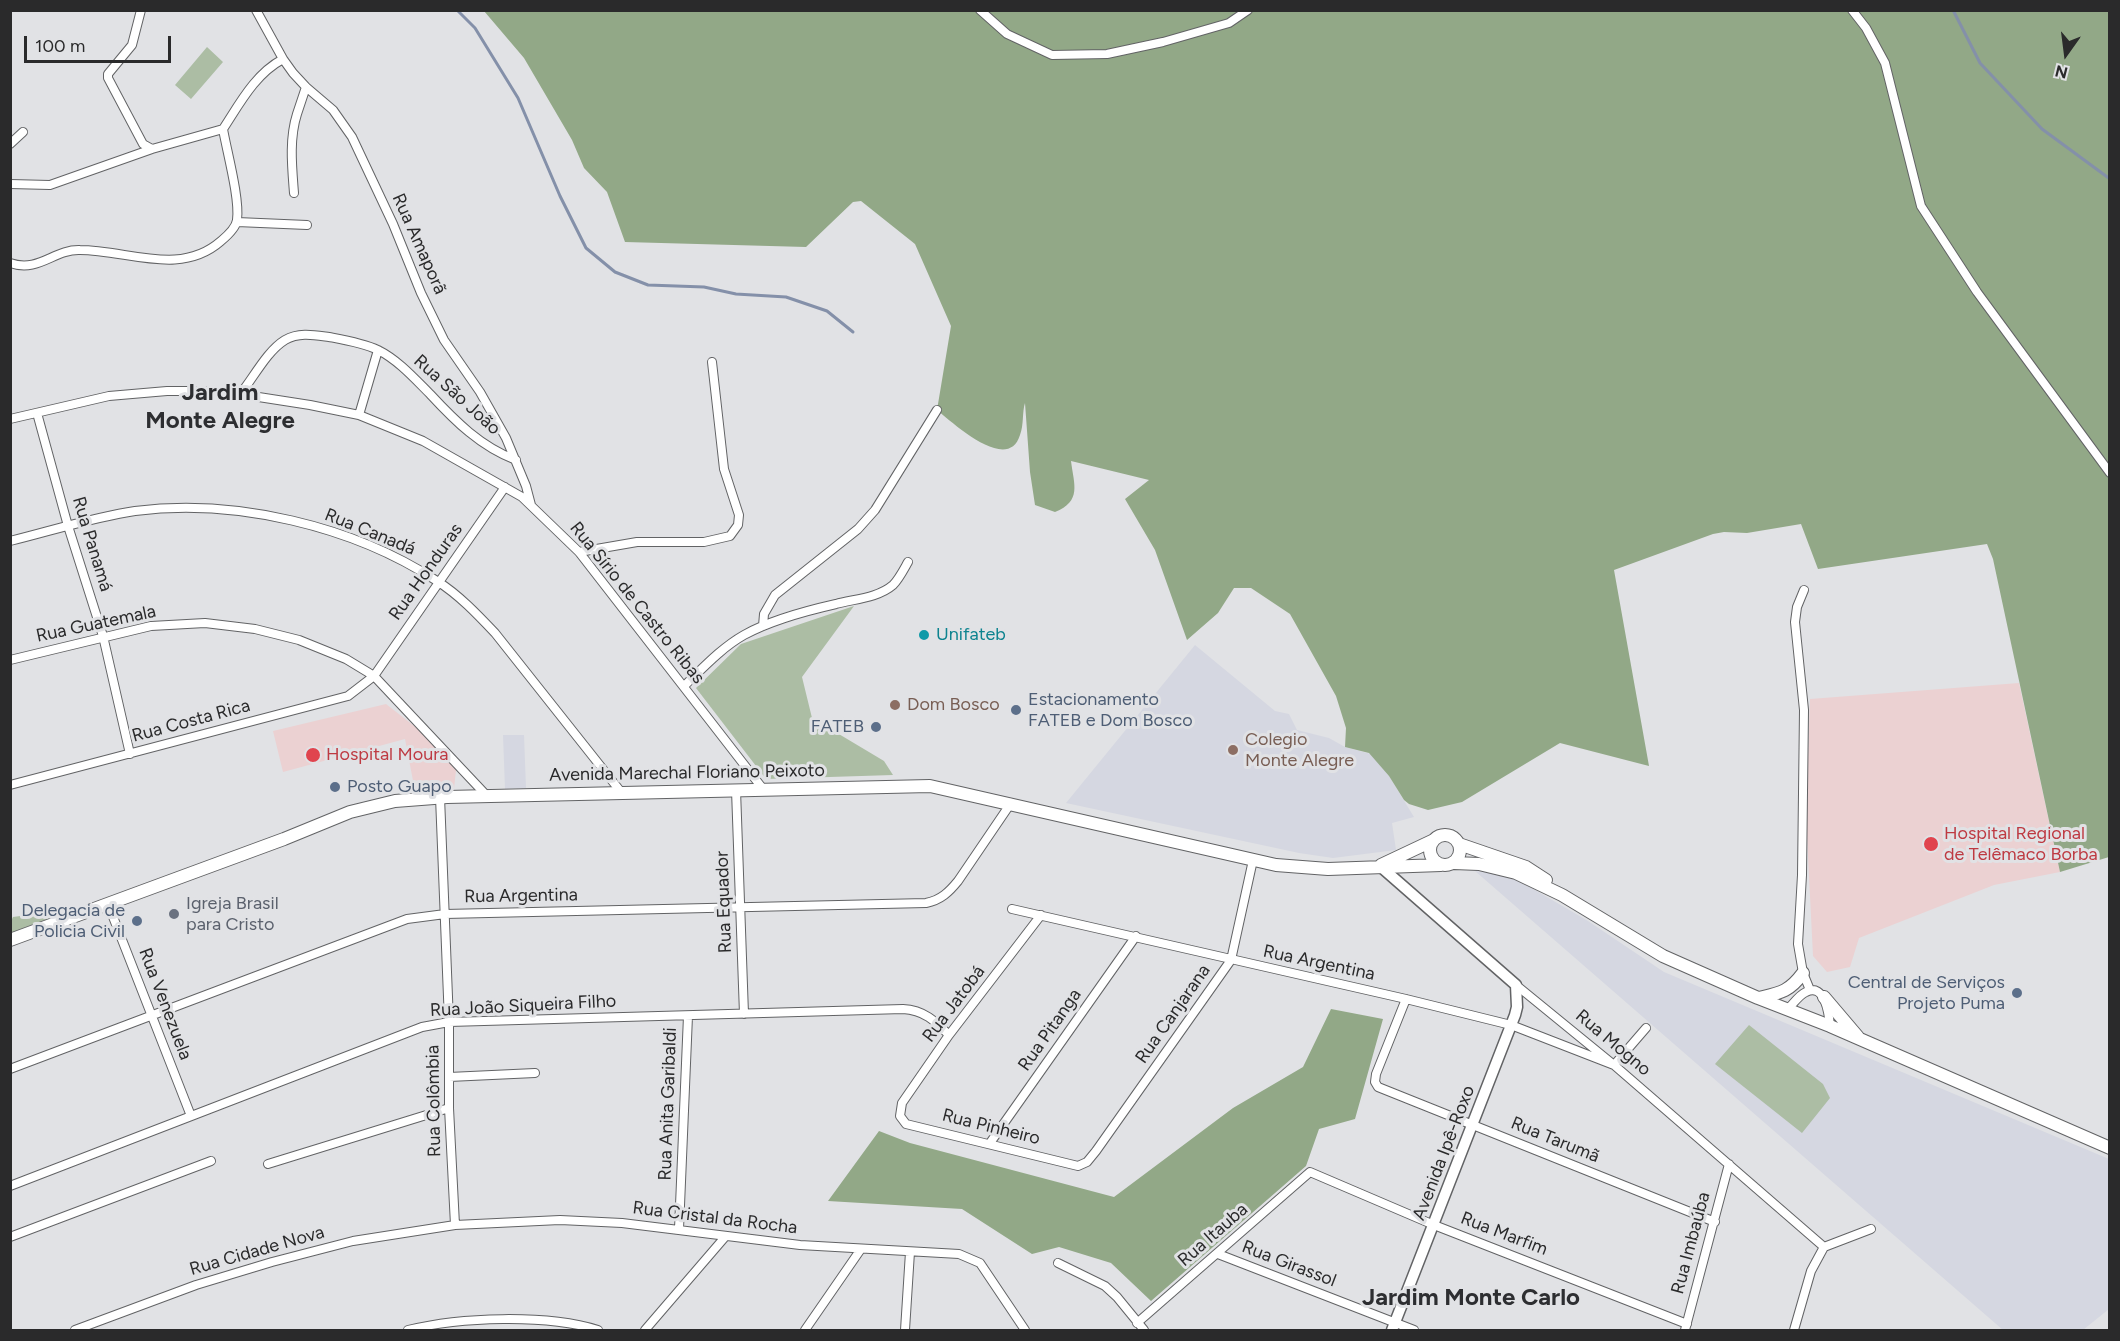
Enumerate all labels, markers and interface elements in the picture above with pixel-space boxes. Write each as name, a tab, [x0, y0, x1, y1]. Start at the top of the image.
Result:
scale bar	[27, 24, 174, 62]
north arrow	[2036, 24, 2096, 84]
text: 100 m	[35, 35, 85, 57]
text: N	[2053, 61, 2070, 83]
street label: Rua Amaporã	[387, 190, 451, 298]
street label: Rua São João	[409, 350, 505, 440]
district label: Jardim Monte Alegre	[145, 379, 295, 435]
street label: Rua Panamá	[67, 494, 117, 594]
street label: Rua Canadá	[321, 504, 419, 560]
street label: Rua Sírio de Castro Ribas	[565, 518, 709, 688]
street label: Rua Honduras	[385, 519, 467, 625]
street label: Rua Guatemala	[34, 601, 158, 647]
place label: Unifateb	[936, 624, 1006, 646]
marker: Unifateb	[917, 628, 931, 642]
place label: Estacionamento FATEB e Dom Bosco	[1028, 689, 1193, 732]
place label: Dom Bosco	[907, 694, 1000, 716]
street label: Rua Costa Rica	[130, 695, 252, 747]
marker: Dom Bosco	[888, 698, 902, 712]
marker: Estacionamento FATEB e Dom Bosco	[1009, 703, 1023, 717]
place label: FATEB	[811, 716, 864, 738]
marker: FATEB	[869, 720, 883, 734]
place label: Colegio Monte Alegre	[1245, 729, 1354, 771]
marker: Colegio Monte Alegre	[1226, 743, 1240, 757]
place label: Hospital Moura	[326, 744, 448, 766]
marker: Hospital Moura	[304, 746, 322, 764]
street label: Avenida Marechal Floriano Peixoto	[549, 760, 825, 786]
place label: Posto Guapo	[347, 776, 452, 798]
marker: Posto Guapo	[328, 780, 342, 794]
place label: Hospital Regional de Telêmaco Borba	[1944, 823, 2098, 866]
marker: Hospital Regional de Telêmaco Borba	[1922, 835, 1940, 853]
street label: Rua Equador	[711, 851, 737, 953]
street label: Rua Argentina	[464, 884, 578, 908]
place label: Igreja Brasil para Cristo	[186, 893, 279, 936]
place label: Delegacia de Policia Civil	[21, 900, 125, 942]
marker: Igreja Brasil para Cristo	[167, 907, 181, 921]
marker: Delegacia de Policia Civil	[130, 914, 144, 928]
street label: Rua Argentina	[1261, 941, 1377, 985]
street label: Rua Venezuela	[134, 945, 196, 1063]
street label: Rua Canjarana	[1131, 960, 1215, 1068]
street label: Rua Jatobá	[918, 961, 990, 1047]
place label: Central de Serviços Projeto Puma	[1848, 972, 2005, 1014]
street label: Rua Pitanga	[1014, 985, 1086, 1075]
marker: Central de Serviços Projeto Puma	[2010, 986, 2024, 1000]
street label: Rua João Siqueira Filho	[429, 990, 617, 1022]
street label: Rua Mogno	[1571, 1005, 1655, 1081]
street label: Rua Anita Garibaldi	[655, 1027, 681, 1181]
street label: Rua Colômbia	[422, 1045, 446, 1157]
street label: Avenida Ipê-Roxo	[1408, 1083, 1480, 1223]
street label: Rua Pinheiro	[940, 1104, 1042, 1150]
street label: Rua Tarumã	[1508, 1112, 1602, 1168]
street label: Rua Imbaúba	[1667, 1190, 1715, 1296]
street label: Rua Cristal da Rocha	[631, 1197, 799, 1239]
street label: Rua Itauba	[1174, 1199, 1252, 1271]
street label: Rua Marfim	[1457, 1208, 1551, 1260]
street label: Rua Cidade Nova	[187, 1221, 327, 1281]
street label: Rua Girassol	[1239, 1236, 1339, 1292]
district label: Jardim Monte Carlo	[1362, 1284, 1580, 1312]

